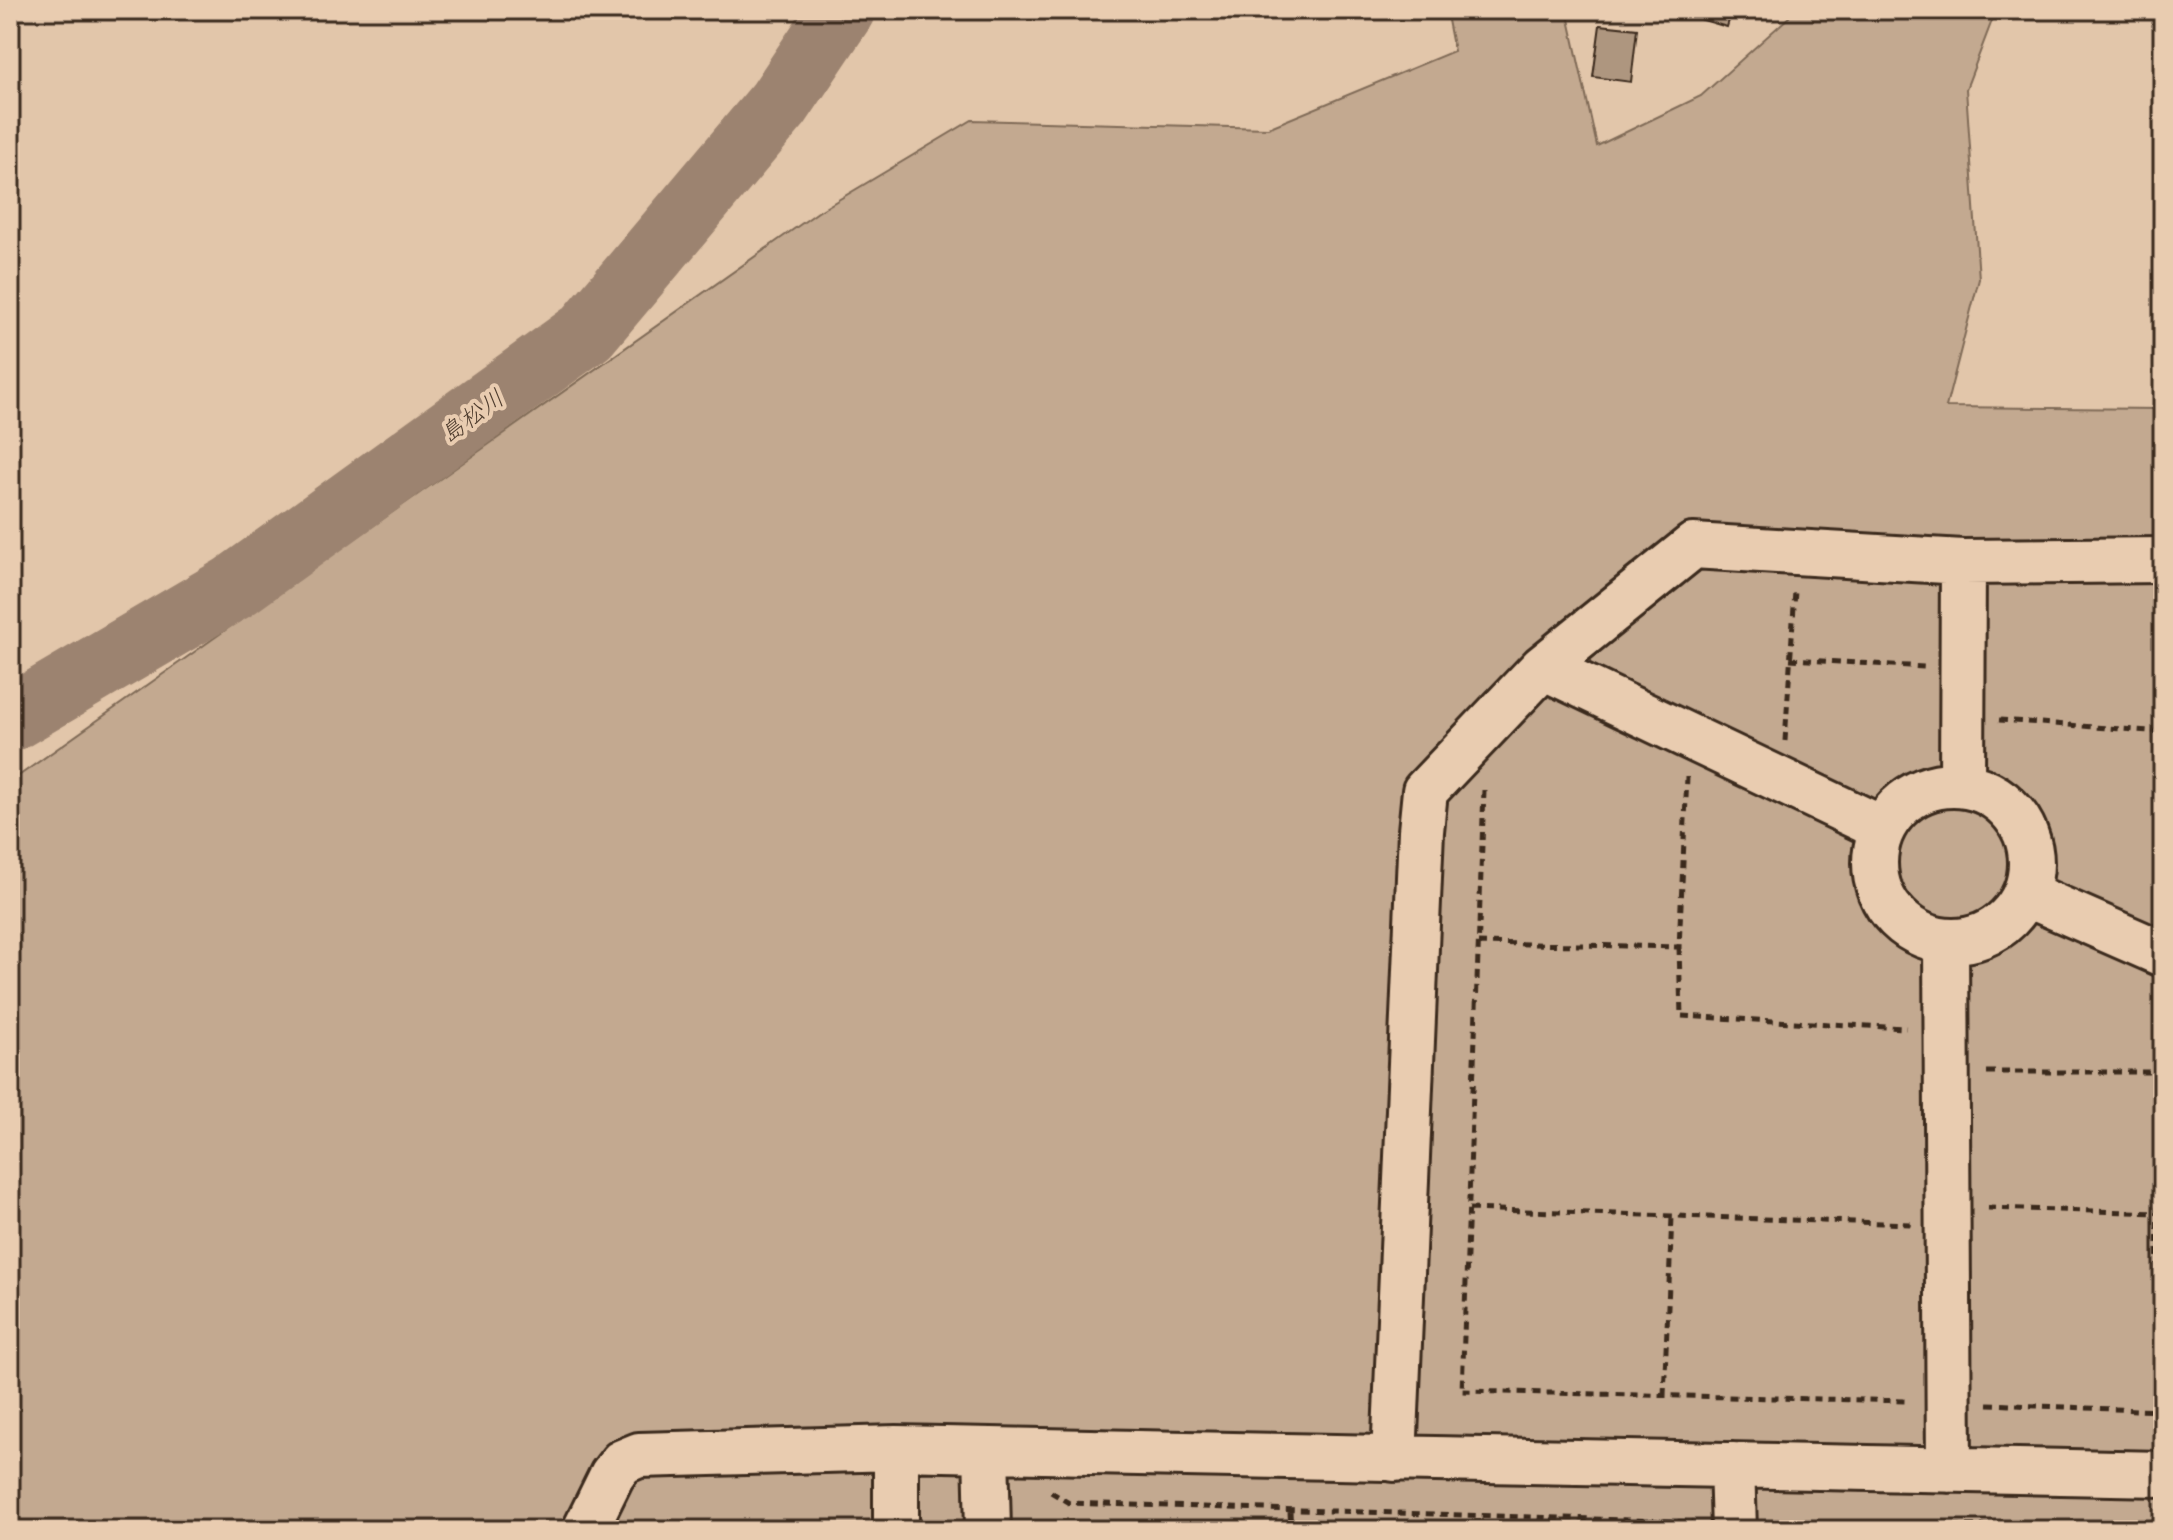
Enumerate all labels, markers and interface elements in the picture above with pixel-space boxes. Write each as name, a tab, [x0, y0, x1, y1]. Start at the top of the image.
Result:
water label: 島松川	[435, 384, 510, 449]

